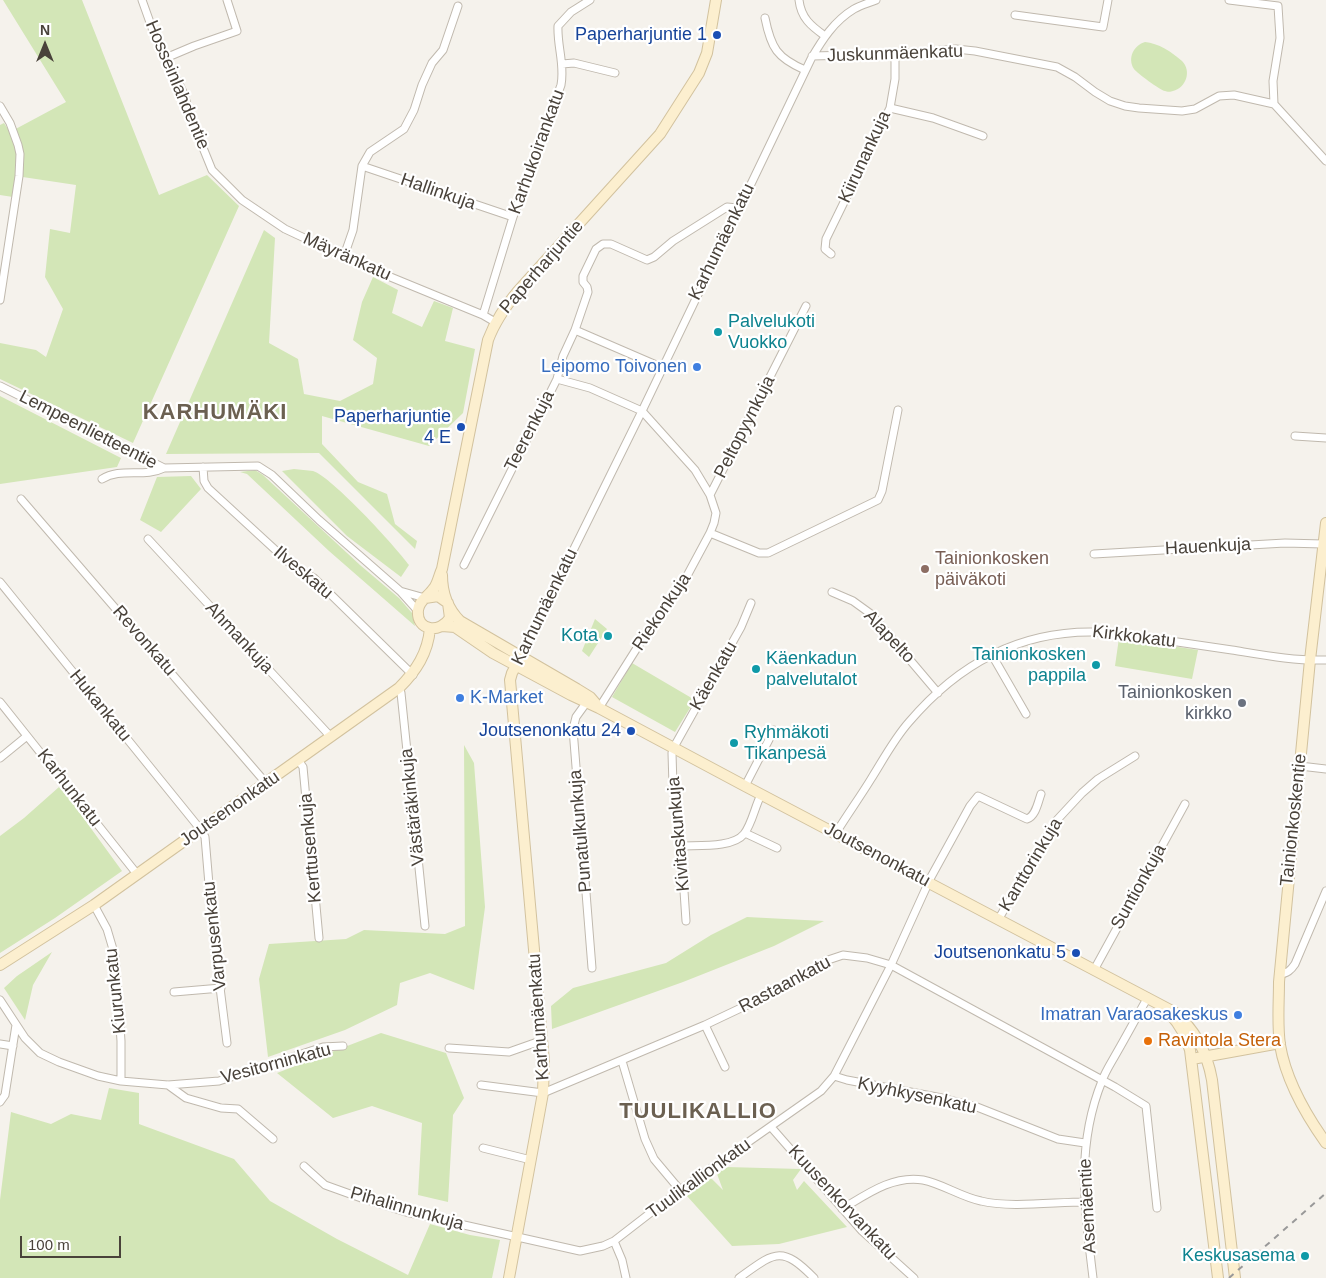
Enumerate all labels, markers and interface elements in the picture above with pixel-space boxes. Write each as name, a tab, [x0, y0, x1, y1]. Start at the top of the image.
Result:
street label: Hosseinlahdentie	[140, 17, 214, 153]
north arrow	[20, 20, 70, 70]
text: N	[40, 22, 50, 38]
place label: Paperharjuntie 1	[575, 24, 707, 46]
marker: Paperharjuntie 1	[711, 29, 723, 41]
street label: Juskunmäenkatu	[827, 41, 963, 67]
street label: Karhukoirankatu	[504, 87, 570, 217]
street label: Kiirunankuja	[834, 108, 896, 206]
street label: Hallinkuja	[398, 169, 478, 215]
street label: Karhumäenkatu	[684, 180, 760, 304]
street label: Paperharjuntie	[495, 216, 589, 318]
street label: Mäyränkatu	[300, 228, 394, 286]
place label: Palvelukoti Vuokko	[728, 311, 815, 354]
marker: Palvelukoti Vuokko	[712, 326, 724, 338]
place label: Leipomo Toivonen	[541, 356, 687, 378]
marker: Leipomo Toivonen	[691, 361, 703, 373]
street label: Peltopyynkuja	[710, 372, 780, 482]
street label: Lempeenlietteentie	[15, 386, 161, 474]
street label: Teerenkuja	[500, 387, 560, 475]
district label: KARHUMÄKI	[142, 400, 288, 426]
place label: Paperharjuntie 4 E	[334, 406, 451, 448]
marker: Paperharjuntie 4 E	[455, 421, 467, 433]
street label: Hauenkuja	[1164, 534, 1252, 560]
street label: Ilveskatu	[269, 542, 337, 604]
street label: Karhumäenkatu	[507, 545, 583, 669]
place label: Tainionkosken päiväkoti	[935, 548, 1049, 590]
marker: Tainionkosken päiväkoti	[919, 563, 931, 575]
street label: Riekonkuja	[628, 569, 696, 655]
street label: Ahmankuja	[200, 598, 278, 678]
street label: Revonkatu	[108, 601, 180, 681]
street label: Alapelto	[859, 606, 919, 668]
street label: Kirkkokatu	[1091, 621, 1177, 653]
place label: Kota	[561, 625, 598, 647]
marker: Kota	[602, 630, 614, 642]
street label: Käenkatu	[686, 638, 742, 714]
place label: Tainionkosken pappila	[972, 644, 1086, 686]
place label: Käenkadun palvelutalot	[766, 648, 857, 691]
marker: Tainionkosken pappila	[1090, 659, 1102, 671]
marker: Käenkadun palvelutalot	[750, 663, 762, 675]
street label: Hukankatu	[65, 666, 135, 746]
place label: Tainionkosken kirkko	[1118, 682, 1232, 724]
place label: K-Market	[470, 687, 543, 709]
marker: K-Market	[454, 692, 466, 704]
marker: Tainionkosken kirkko	[1236, 697, 1248, 709]
place label: Joutsenonkatu 24	[479, 720, 621, 742]
place label: Ryhmäkoti Tikanpesä	[744, 722, 829, 764]
marker: Joutsenonkatu 24	[625, 725, 637, 737]
marker: Ryhmäkoti Tikanpesä	[728, 737, 740, 749]
street label: Karhunkatu	[32, 745, 106, 831]
street label: Västäräkinkuja	[396, 747, 430, 867]
street label: Tainionkoskentie	[1276, 753, 1312, 887]
street label: Joutsenonkatu	[176, 767, 284, 851]
street label: Punatulkunkuja	[565, 769, 597, 893]
street label: Kivitaskunkuja	[663, 776, 695, 892]
street label: Kerttusenkuja	[295, 792, 327, 904]
street label: Kanttorinkuja	[995, 814, 1067, 916]
street label: Joutsenonkatu	[820, 818, 934, 892]
street label: Suntionkuja	[1107, 841, 1171, 933]
street label: Varpusenkatu	[199, 880, 231, 992]
place label: Joutsenonkatu 5	[934, 942, 1066, 964]
street label: Kiurunkatu	[101, 947, 131, 1035]
marker: Joutsenonkatu 5	[1070, 947, 1082, 959]
street label: Rastaankatu	[735, 952, 835, 1018]
street label: Karhumäenkatu	[524, 953, 554, 1081]
place label: Imatran Varaosakeskus	[1040, 1004, 1228, 1026]
marker: Imatran Varaosakeskus	[1232, 1009, 1244, 1021]
place label: Ravintola Stera	[1158, 1030, 1281, 1052]
marker: Ravintola Stera	[1142, 1035, 1154, 1047]
street label: Vesitorninkatu	[219, 1039, 333, 1089]
street label: Kyyhkysenkatu	[856, 1073, 978, 1119]
district label: TUULIKALLIO	[618, 1099, 778, 1125]
street label: Tuulikallionkatu	[643, 1134, 755, 1224]
street label: Kuusenkorvankatu	[783, 1141, 901, 1265]
street label: Asemäentie	[1075, 1158, 1101, 1254]
street label: Pihalinnunkuja	[348, 1182, 466, 1236]
scale bar	[22, 1226, 124, 1258]
text: 100 m	[28, 1236, 70, 1253]
place label: Keskusasema	[1182, 1245, 1295, 1267]
marker: Keskusasema	[1299, 1250, 1311, 1262]

